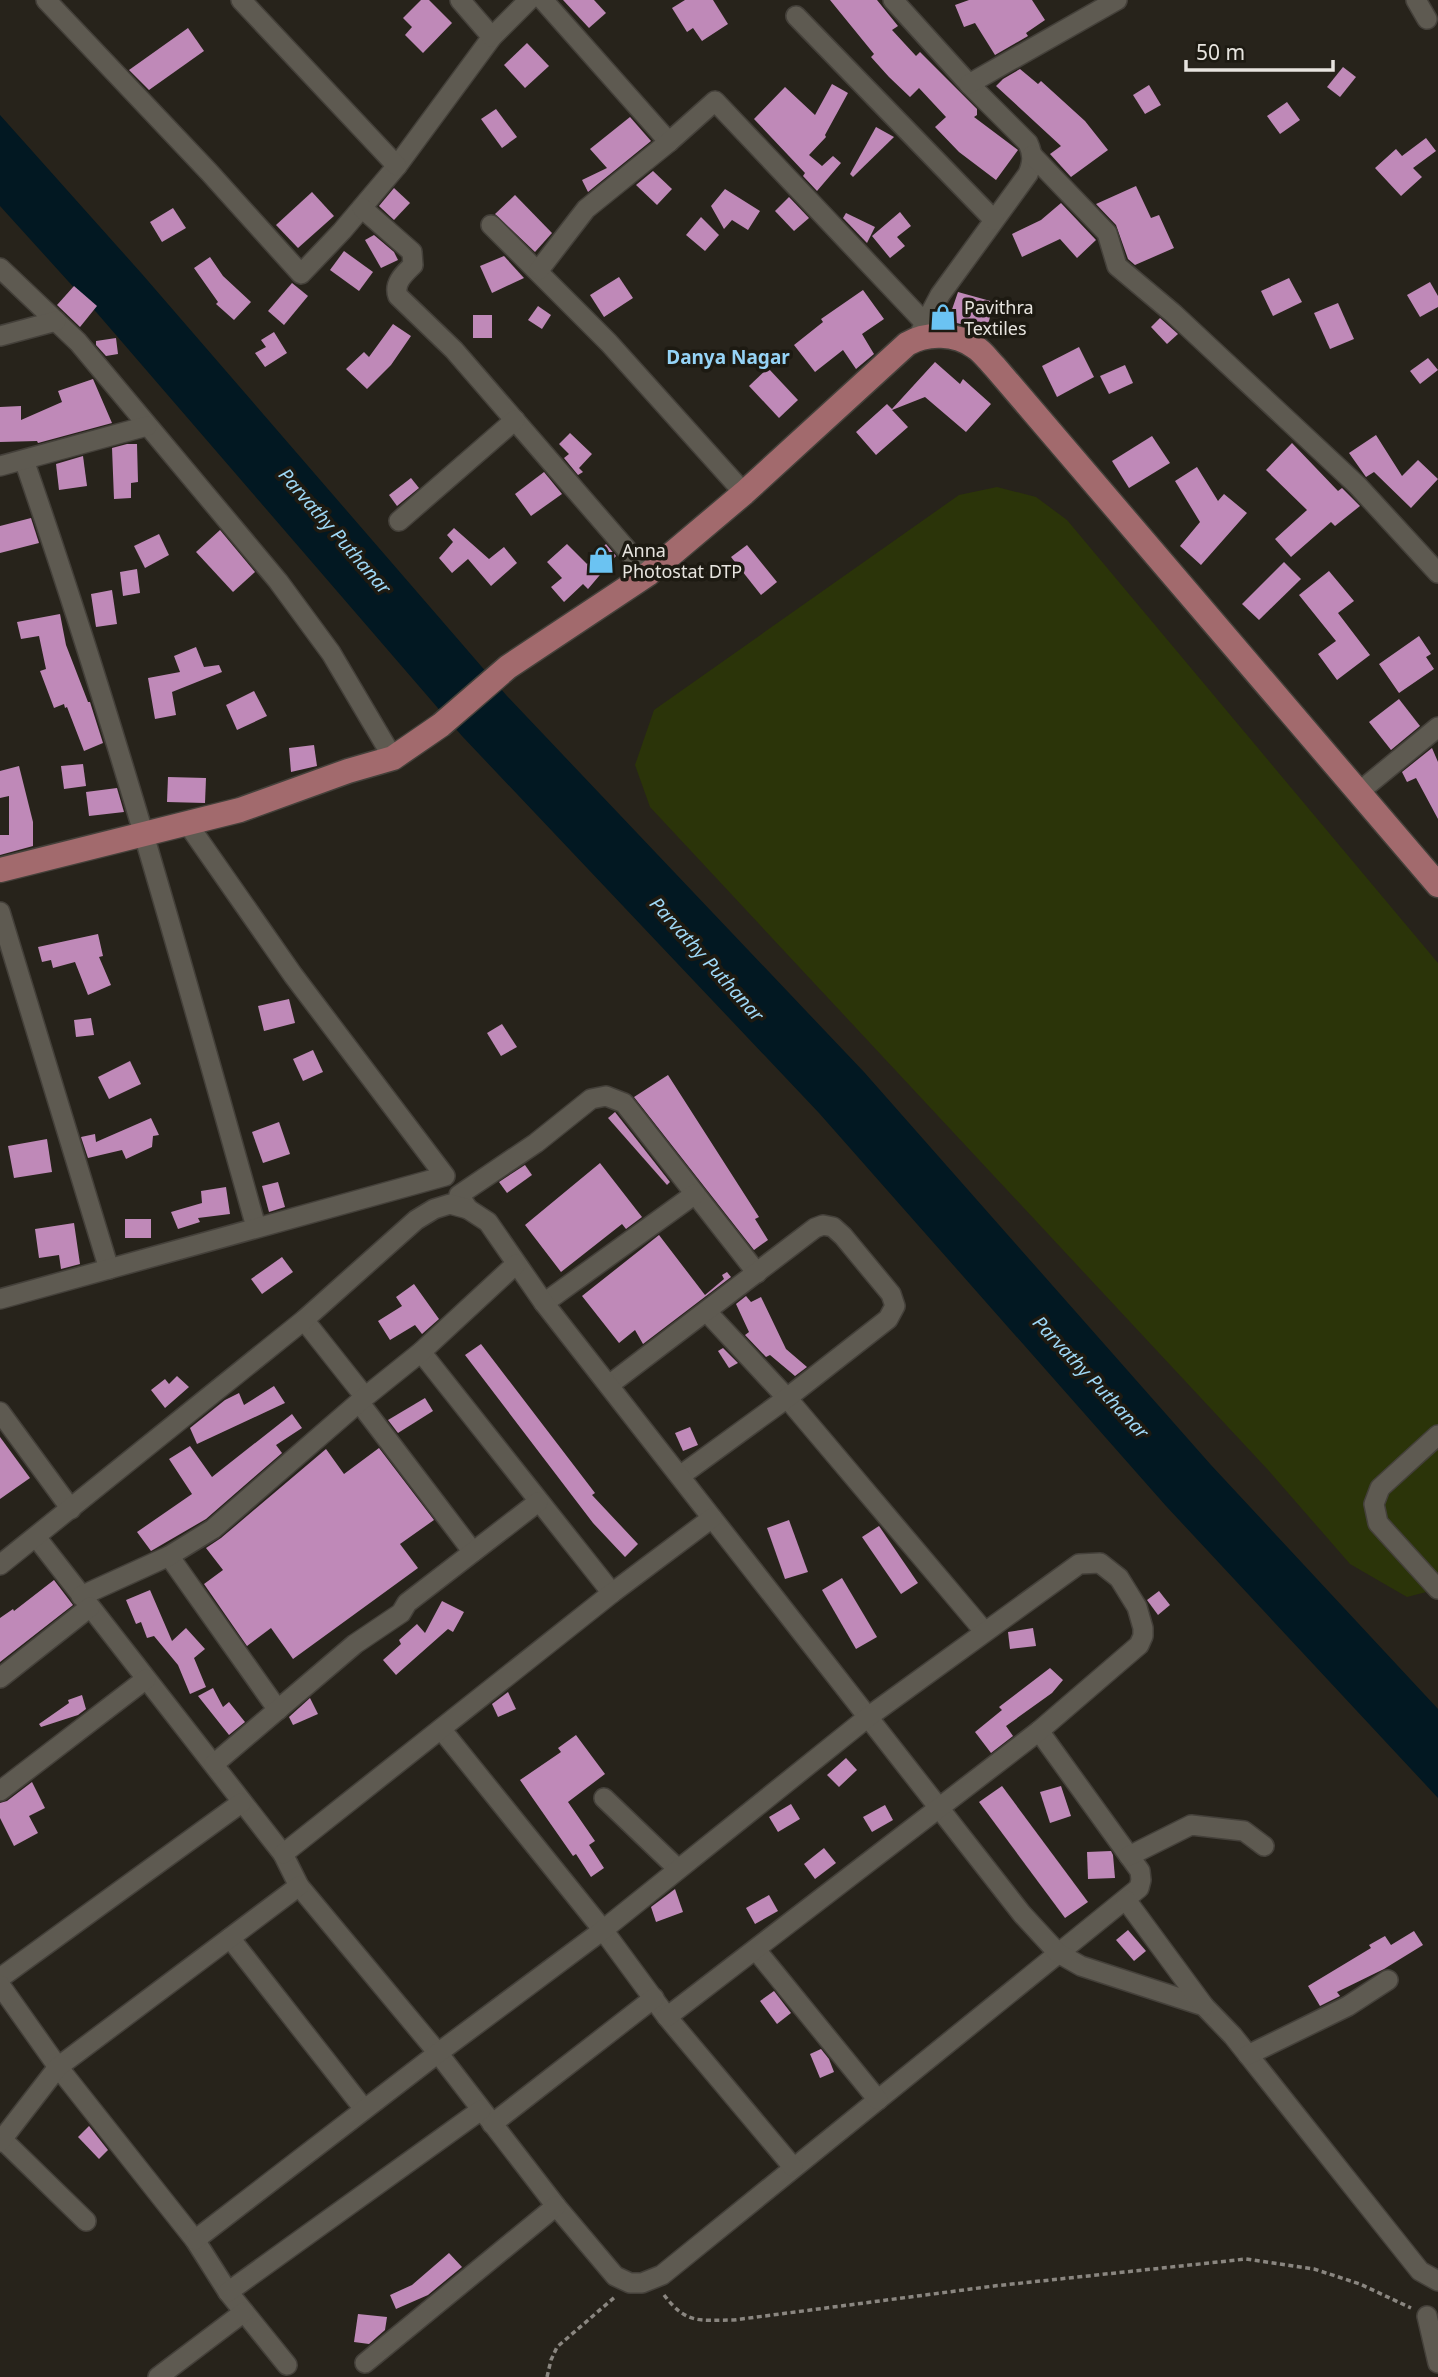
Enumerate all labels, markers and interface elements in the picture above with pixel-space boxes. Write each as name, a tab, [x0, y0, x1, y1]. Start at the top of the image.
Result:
scale bar	[1186, 28, 1333, 72]
text: 50 m	[1196, 38, 1245, 66]
place label: Pavithra Textiles	[964, 295, 1034, 340]
shop icon: Pavithra Textiles	[928, 302, 958, 332]
district label: Danya Nagar	[666, 344, 790, 370]
water label: Parvathy Puthanar	[273, 462, 398, 601]
place label: Anna Photostat DTP	[622, 538, 742, 583]
shop icon: Anna Photostat DTP	[586, 545, 616, 575]
water label: Parvathy Puthanar	[644, 891, 771, 1028]
water label: Parvathy Puthanar	[1027, 1310, 1156, 1445]

